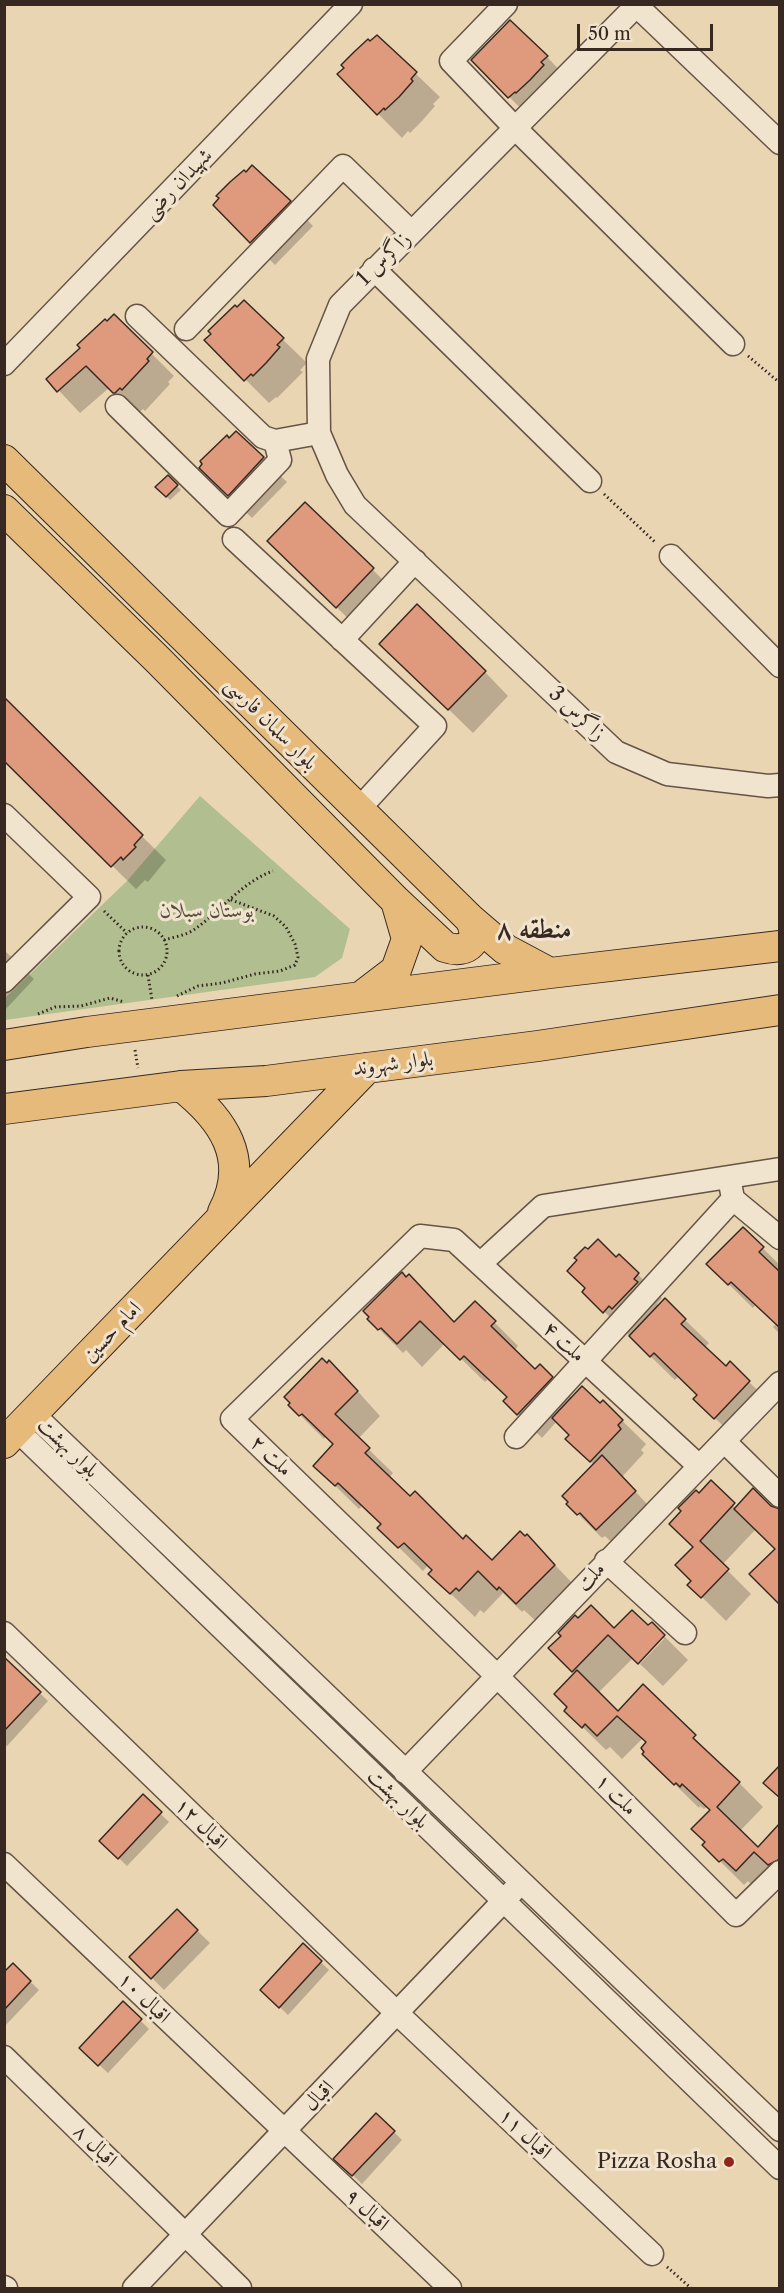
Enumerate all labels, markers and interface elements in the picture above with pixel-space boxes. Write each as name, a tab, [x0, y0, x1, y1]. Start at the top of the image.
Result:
scale bar	[580, 12, 716, 50]
text: 50 m	[588, 23, 631, 45]
street label: شهیدان رضی	[138, 143, 218, 225]
street label: زاگرس 1	[352, 227, 416, 291]
street label: بلوار سلمان فارسی	[219, 672, 323, 776]
street label: زاگرس 3	[543, 681, 611, 747]
park label: بوستان سبلان	[160, 898, 254, 924]
district label: منطقه ۸	[497, 914, 571, 946]
street label: بلوار شهروند	[351, 1047, 435, 1081]
street label: امام حسین	[77, 1297, 147, 1367]
street label: ملت ۴	[538, 1316, 590, 1368]
street label: بلوار بهشت	[32, 1412, 104, 1484]
street label: ملت ۲	[245, 1430, 297, 1482]
street label: ملت	[571, 1557, 611, 1597]
street label: بلوار بهشت	[362, 1763, 434, 1835]
street label: ملت ۱	[590, 1769, 642, 1821]
street label: اقبال ۱۲	[169, 1793, 233, 1855]
street label: اقبال ۱۰	[112, 1967, 176, 2029]
street label: اقبال	[298, 2075, 340, 2117]
street label: اقبال ۱۱	[493, 2103, 557, 2165]
street label: اقبال ۸	[68, 2119, 122, 2173]
place label: Pizza Rosha	[597, 2149, 717, 2175]
marker: Pizza Rosha	[722, 2155, 736, 2169]
street label: اقبال ۹	[340, 2183, 394, 2237]

